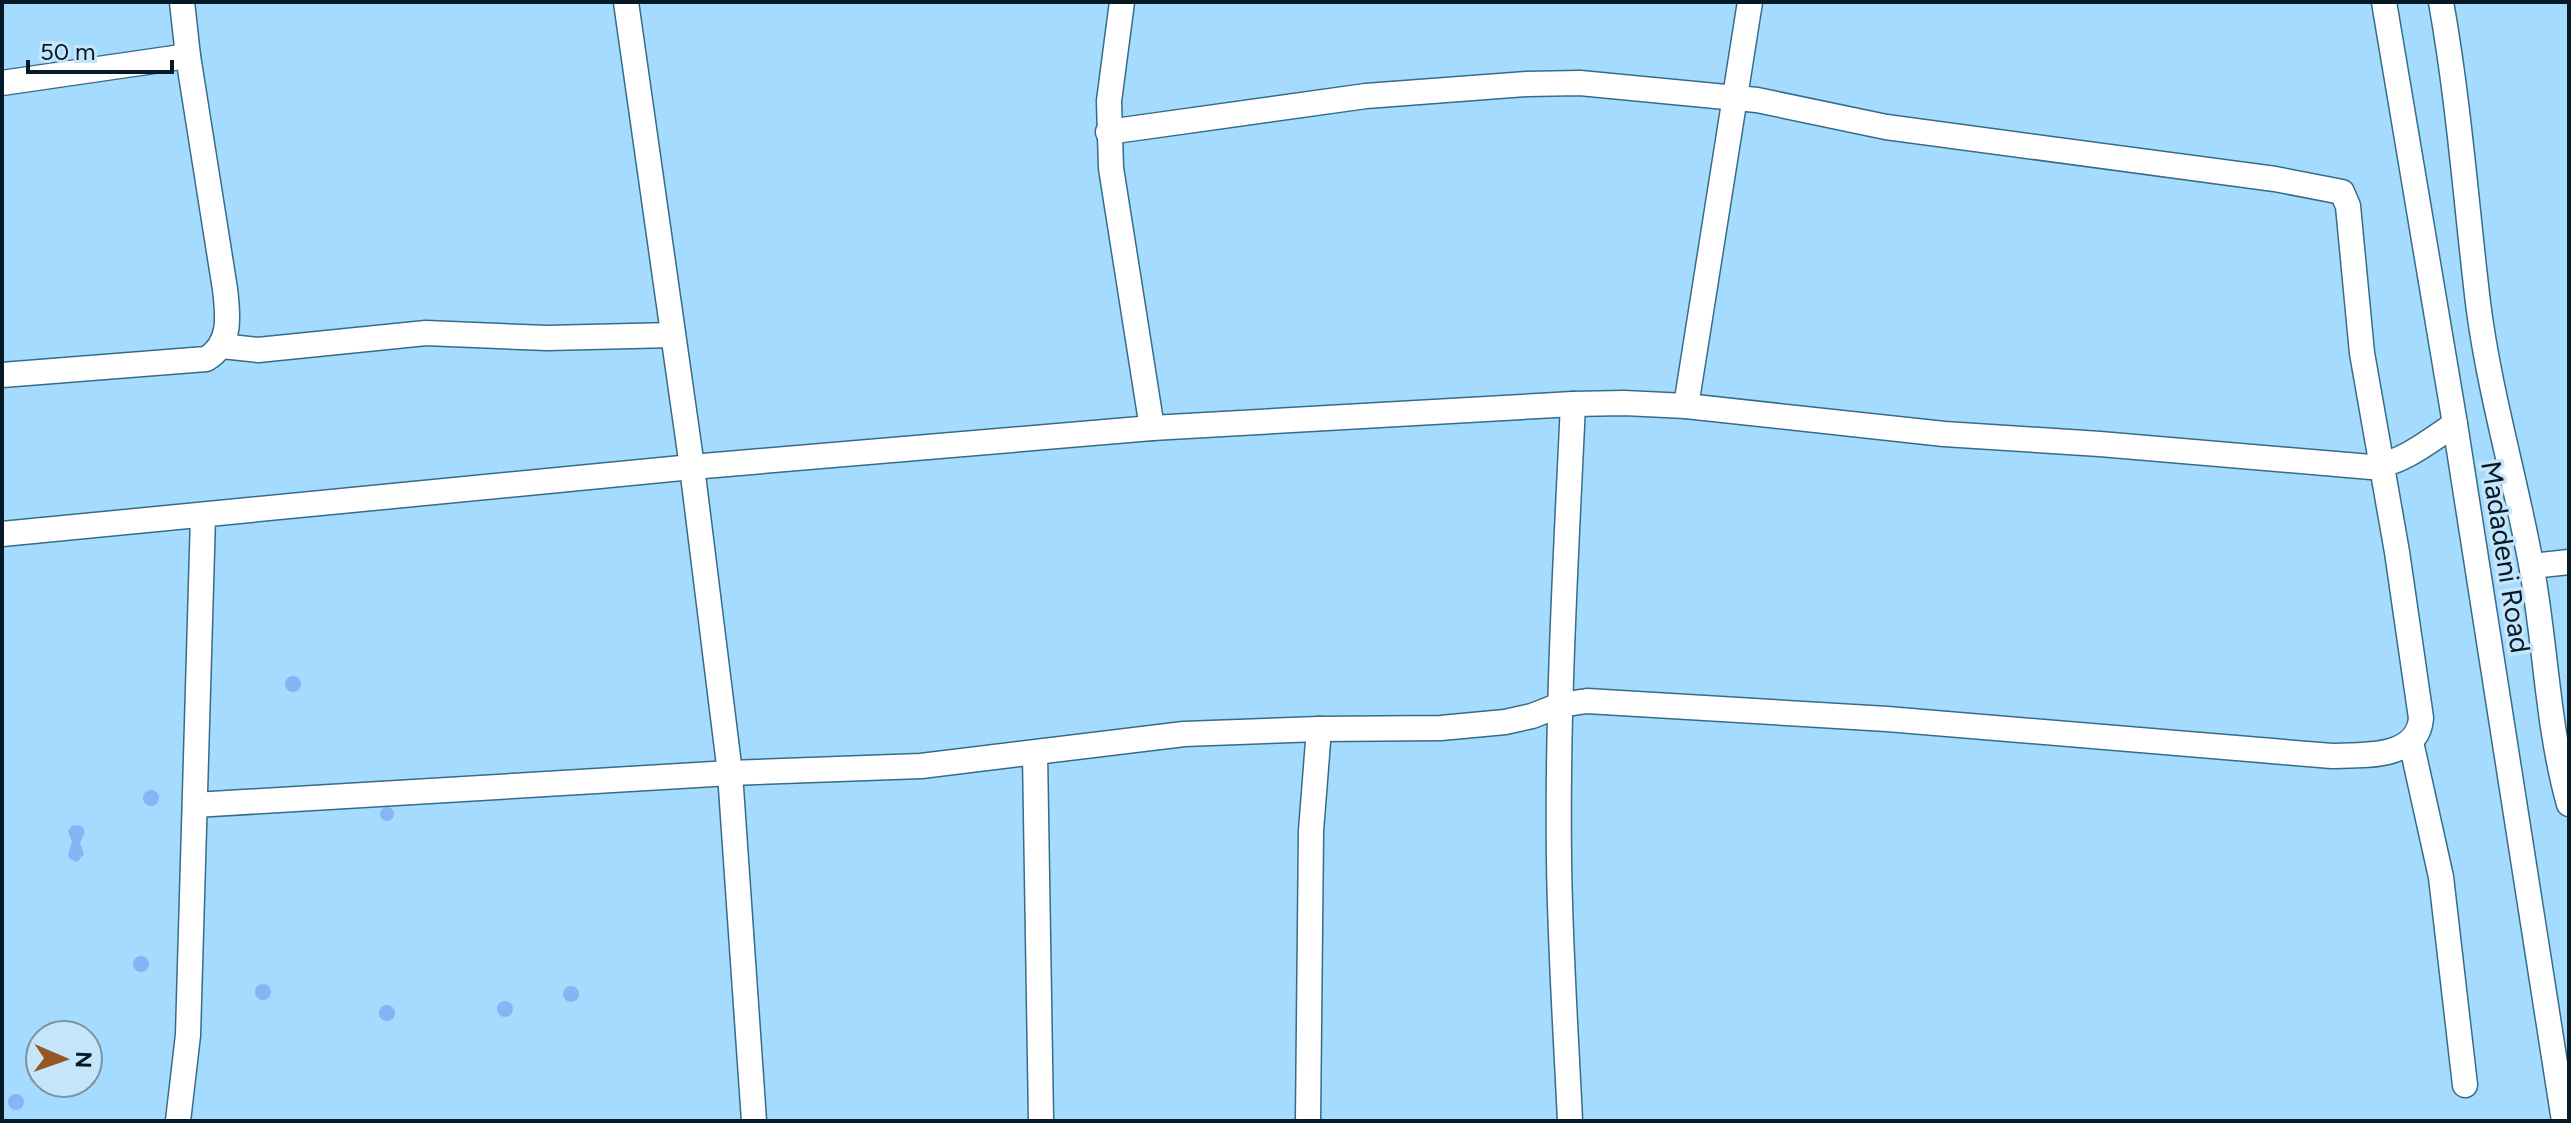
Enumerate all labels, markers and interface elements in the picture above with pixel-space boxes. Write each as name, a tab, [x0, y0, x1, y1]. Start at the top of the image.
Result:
scale bar	[28, 24, 172, 74]
text: 50 m	[40, 37, 96, 66]
street label: Madadeni Road	[2474, 459, 2538, 655]
north arrow	[24, 1019, 104, 1099]
text: N	[70, 1051, 97, 1069]

